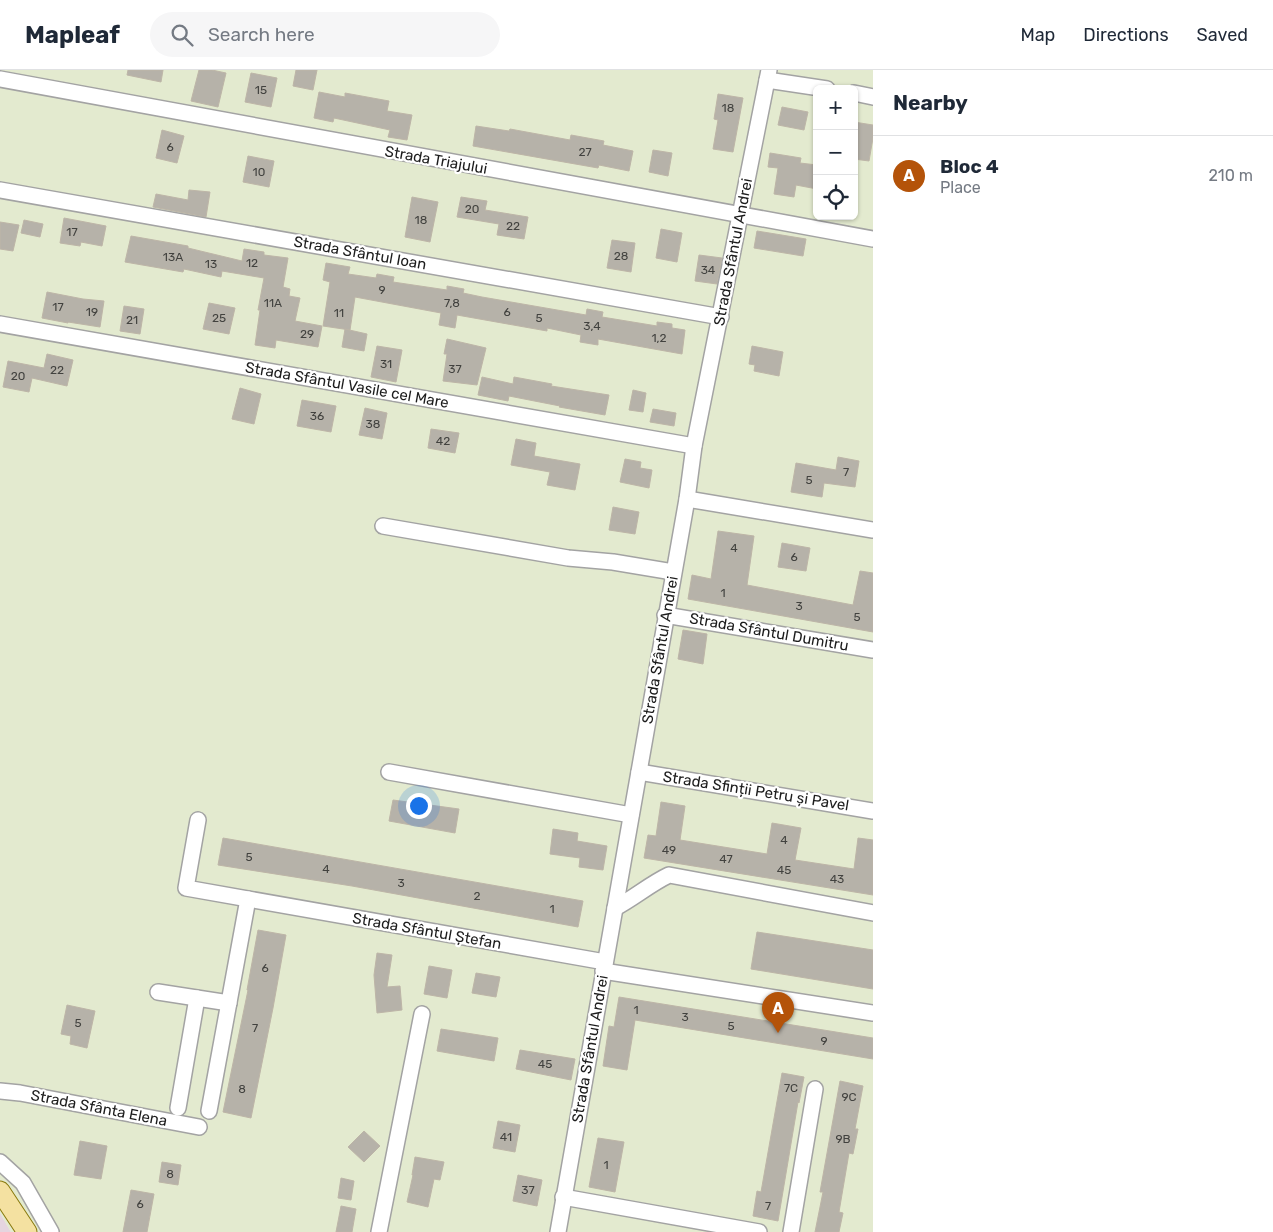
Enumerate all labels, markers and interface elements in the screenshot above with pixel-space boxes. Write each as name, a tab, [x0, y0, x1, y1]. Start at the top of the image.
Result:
search box	[150, 12, 500, 57]
text: Mapleaf	[25, 21, 120, 49]
icon: search	[168, 21, 196, 49]
text: Search here	[208, 23, 315, 46]
text: Map	[1020, 24, 1055, 46]
text: Directions	[1083, 24, 1169, 46]
text: Saved	[1197, 24, 1248, 46]
house number: 15	[255, 83, 267, 97]
map controls	[813, 85, 858, 220]
button: +	[813, 85, 858, 130]
text: Nearby	[893, 90, 968, 115]
house number: 18	[722, 101, 734, 115]
button: −	[813, 130, 858, 175]
house number: 6	[166, 140, 174, 154]
street label: Strada Triajului	[383, 142, 489, 178]
house number: 27	[578, 145, 592, 159]
text: Bloc 4	[940, 155, 999, 178]
house number: 10	[253, 165, 265, 179]
text: A	[903, 166, 915, 185]
text: 210 m	[1208, 166, 1253, 185]
button: locate	[813, 175, 858, 220]
street label: Strada Sfântul Andrei	[710, 177, 756, 327]
text: Place	[940, 178, 981, 197]
house number: 20	[465, 202, 479, 216]
house number: 18	[415, 213, 427, 227]
house number: 22	[506, 219, 520, 233]
house number: 17	[66, 225, 78, 239]
street label: Strada Sfântul Ioan	[292, 232, 428, 274]
house number: 28	[614, 249, 628, 263]
house number: 13A	[163, 250, 183, 264]
house number: 12	[246, 256, 258, 270]
house number: 13	[205, 257, 217, 271]
house number: 34	[701, 263, 716, 277]
house number: 9	[378, 283, 386, 297]
house number: 11A	[264, 296, 282, 310]
house number: 7,8	[444, 296, 460, 310]
house number: 17	[52, 300, 64, 314]
house number: 19	[86, 305, 98, 319]
house number: 6	[503, 305, 511, 319]
house number: 11	[334, 306, 344, 320]
house number: 25	[212, 311, 226, 325]
house number: 5	[535, 311, 543, 325]
house number: 21	[126, 313, 138, 327]
house number: 3,4	[583, 319, 601, 333]
house number: 29	[300, 327, 314, 341]
house number: 1,2	[651, 331, 667, 345]
house number: 31	[380, 357, 392, 371]
street label: Strada Sfântul Vasile cel Mare	[244, 358, 450, 412]
house number: 37	[448, 362, 462, 376]
house number: 22	[50, 363, 64, 377]
house number: 20	[11, 369, 25, 383]
house number: 36	[310, 409, 324, 423]
house number: 38	[366, 417, 380, 431]
house number: 42	[436, 434, 450, 448]
house number: 7	[843, 465, 849, 479]
house number: 5	[805, 473, 813, 487]
house number: 4	[730, 541, 738, 555]
house number: 6	[790, 550, 798, 564]
street label: Strada Sfântul Andrei	[638, 575, 682, 725]
house number: 1	[720, 586, 726, 600]
house number: 3	[795, 599, 803, 613]
street label: Strada Sfântul Dumitru	[688, 609, 850, 655]
house number: 5	[853, 610, 861, 624]
street label: Strada Sfinții Petru și Pavel	[662, 767, 850, 815]
your location	[406, 793, 432, 819]
house number: 4	[780, 833, 788, 847]
house number: 49	[662, 843, 676, 857]
house number: 5	[245, 850, 253, 864]
house number: 47	[719, 852, 733, 866]
house number: 4	[322, 862, 330, 876]
house number: 45	[777, 863, 791, 877]
house number: 43	[830, 872, 844, 886]
house number: 3	[397, 876, 405, 890]
house number: 2	[473, 889, 481, 903]
house number: 1	[549, 902, 555, 916]
street label: Strada Sfântul Ștefan	[351, 909, 503, 953]
house number: 6	[261, 961, 269, 975]
street label: Strada Sfântul Andrei	[568, 974, 612, 1124]
pin: A	[762, 992, 794, 1033]
house number: 1	[633, 1003, 639, 1017]
house number: 3	[681, 1010, 689, 1024]
house number: 5	[74, 1016, 82, 1030]
house number: 5	[727, 1019, 735, 1033]
house number: 7	[252, 1021, 258, 1035]
house number: 9	[820, 1034, 828, 1048]
house number: 45	[538, 1057, 552, 1071]
house number: 7C	[784, 1081, 798, 1095]
house number: 8	[238, 1082, 246, 1096]
street label: Strada Sfânta Elena	[29, 1086, 169, 1130]
house number: 9C	[841, 1090, 857, 1104]
house number: 41	[500, 1130, 512, 1144]
house number: 9B	[835, 1132, 851, 1146]
house number: 1	[603, 1158, 609, 1172]
house number: 8	[166, 1167, 174, 1181]
house number: 37	[521, 1183, 535, 1197]
house number: 6	[136, 1197, 144, 1211]
house number: 7	[765, 1199, 771, 1213]

